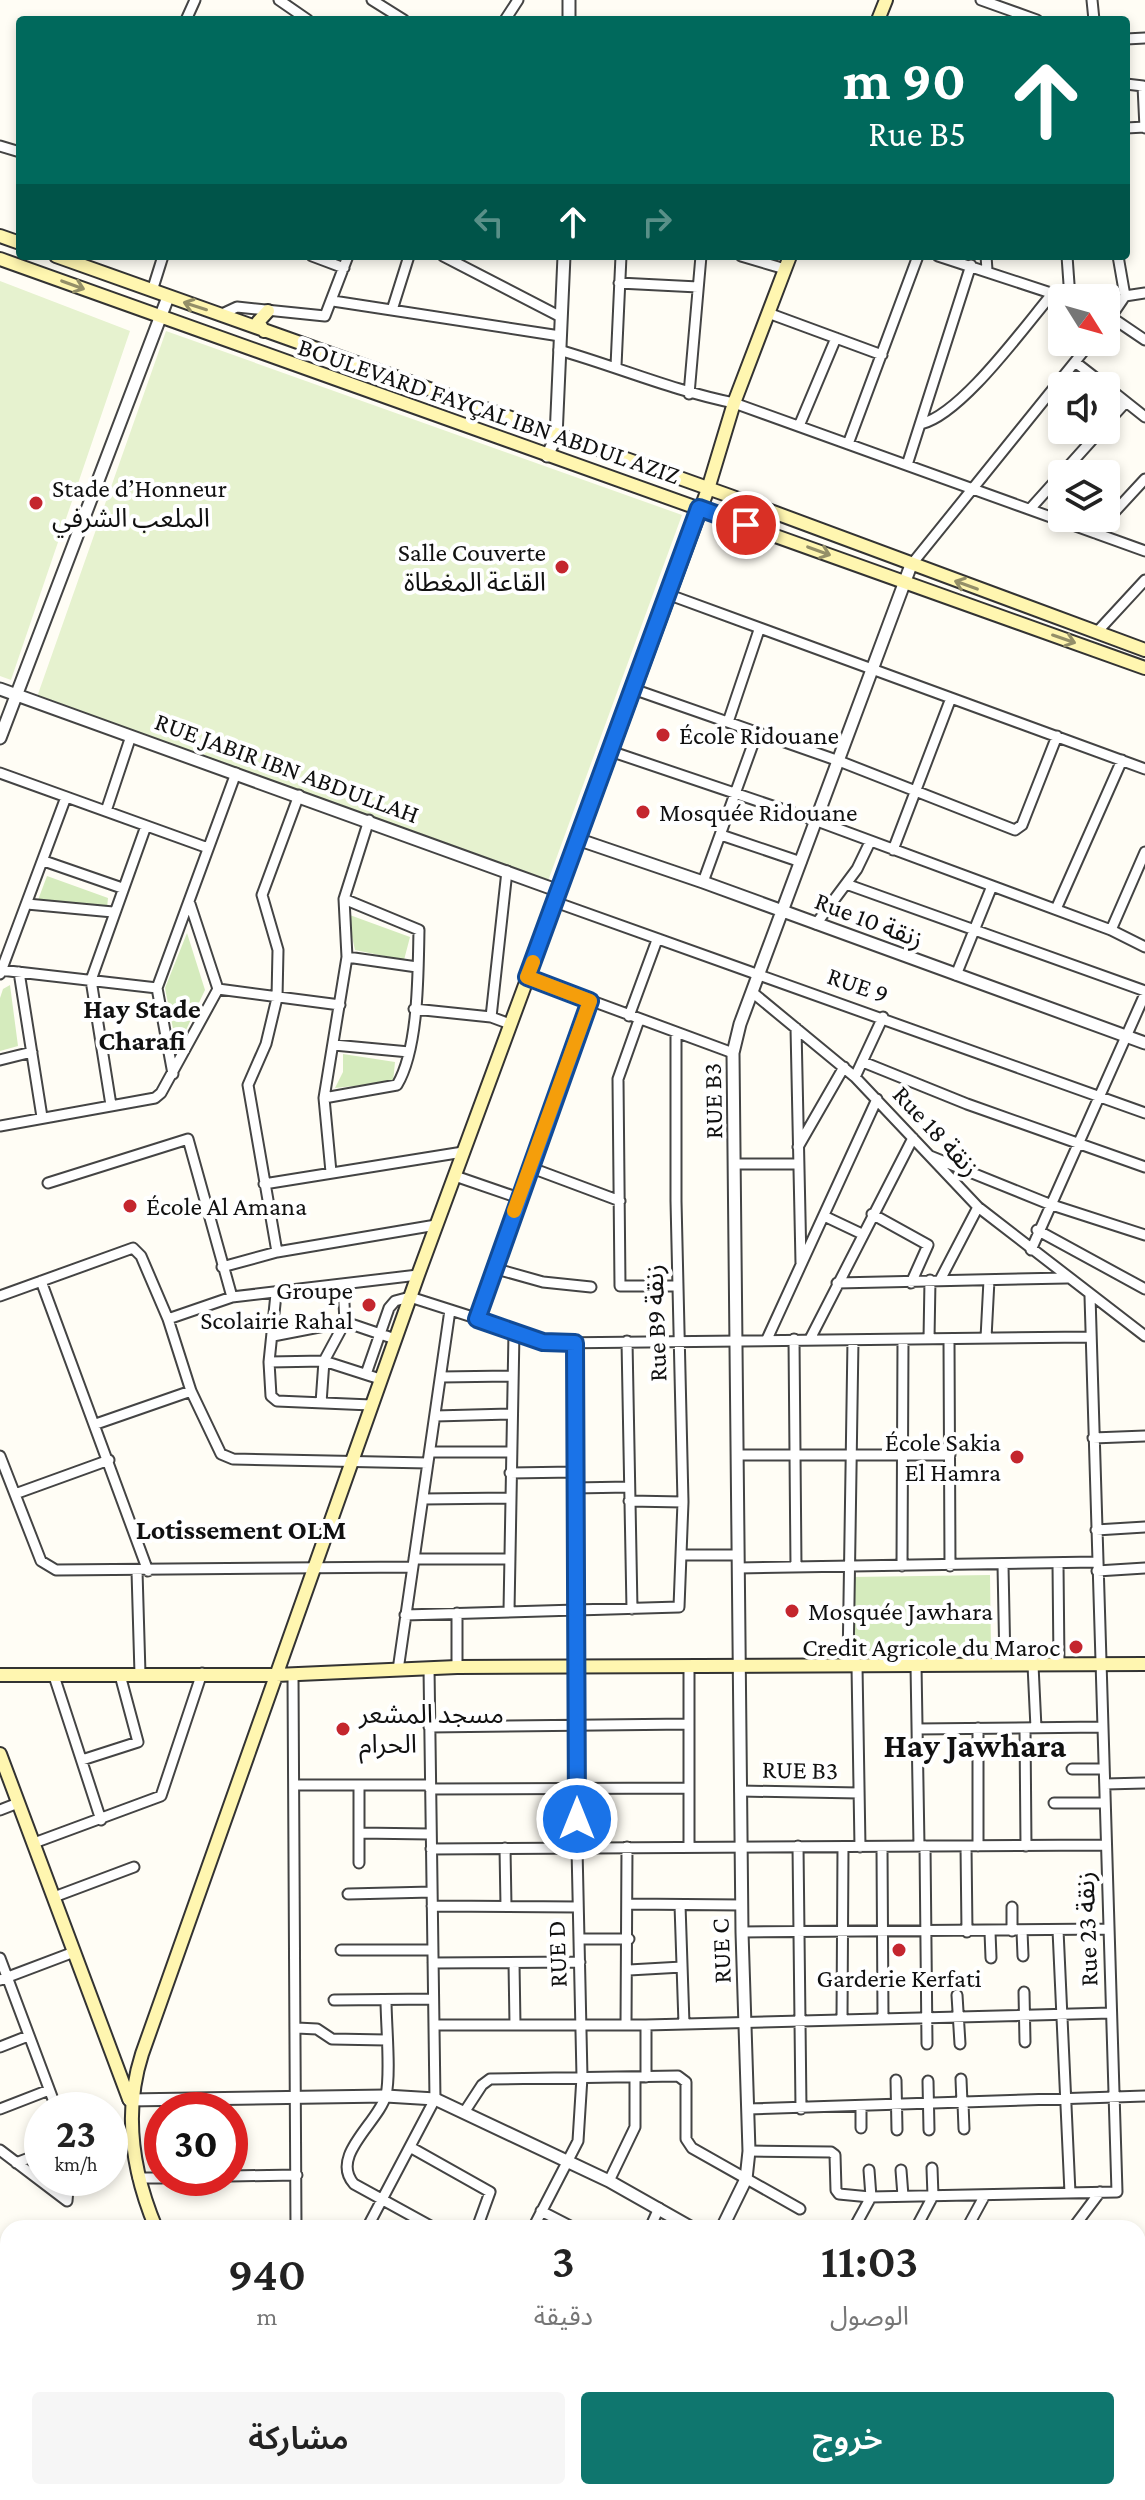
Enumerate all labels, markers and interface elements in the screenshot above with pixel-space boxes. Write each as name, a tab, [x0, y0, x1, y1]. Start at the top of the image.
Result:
icon: ahead	[994, 48, 1098, 152]
text: 90 m	[843, 49, 966, 111]
text: Rue B5	[868, 114, 966, 154]
icon: left	[467, 200, 511, 244]
icon: ahead	[551, 200, 595, 244]
icon: right	[635, 200, 679, 244]
one-way arrow	[61, 279, 86, 294]
north arrow	[1048, 284, 1120, 356]
map controls	[1048, 284, 1120, 532]
one-way arrow	[183, 298, 209, 313]
street label: BOULEVARD FAYÇAL IBN ABDUL AZIZ	[294, 332, 684, 490]
button: sound	[1048, 372, 1120, 444]
button: layers	[1048, 460, 1120, 532]
place label: Stade d’Honneur الملعب الشرفي	[52, 474, 227, 538]
pin	[712, 491, 780, 559]
marker: Stade d’Honneur الملعب الشرفي	[27, 494, 45, 512]
icon: arrive	[724, 503, 768, 547]
place label: Salle Couverte القاعة المغطاة	[398, 538, 546, 597]
one-way arrow	[806, 545, 831, 560]
marker: Salle Couverte القاعة المغطاة	[553, 558, 571, 576]
one-way arrow	[954, 577, 979, 591]
one-way arrow	[1051, 633, 1076, 647]
street label: RUE JABIR IBN ABDULLAH	[151, 707, 423, 829]
place label: École Ridouane	[679, 721, 839, 750]
marker: École Ridouane	[654, 726, 672, 744]
place label: Mosquée Ridouane	[659, 798, 858, 827]
marker: Mosquée Ridouane	[634, 803, 652, 821]
street label: Rue 10 زنقة	[811, 886, 927, 954]
street label: RUE 9	[823, 961, 893, 1009]
district label: Hay Stade Charafi	[83, 993, 201, 1056]
street label: RUE B3	[698, 1063, 728, 1139]
street label: Rue 18 زنقة	[887, 1080, 985, 1182]
place label: École Al Amana	[146, 1192, 307, 1221]
marker: École Al Amana	[121, 1197, 139, 1215]
street label: Rue B9 زنقة	[639, 1264, 673, 1382]
place label: Groupe Scolairie Rahal	[200, 1276, 353, 1335]
marker: Groupe Scolairie Rahal	[360, 1296, 378, 1314]
place label: École Sakia El Hamra	[885, 1428, 1001, 1487]
marker: École Sakia El Hamra	[1008, 1448, 1026, 1466]
district label: Lotissement OLM	[136, 1514, 346, 1545]
place label: Mosquée Jawhara	[808, 1597, 993, 1626]
marker: Mosquée Jawhara	[783, 1602, 801, 1620]
place label: Credit Agricole du Maroc	[802, 1633, 1060, 1662]
marker: Credit Agricole du Maroc	[1067, 1638, 1085, 1656]
place label: مسجد المشعر الحرام	[358, 1700, 504, 1764]
marker: مسجد المشعر الحرام	[334, 1720, 352, 1738]
district label: Hay Jawhara	[884, 1727, 1067, 1764]
street label: RUE B3	[762, 1755, 838, 1785]
position arrow	[535, 1777, 619, 1861]
street label: Rue 23 زنقة	[1071, 1871, 1103, 1987]
street label: RUE C	[705, 1918, 737, 1984]
street label: RUE D	[541, 1920, 573, 1988]
marker: Garderie Kerfati	[890, 1941, 908, 1959]
place label: Garderie Kerfati	[816, 1964, 982, 1993]
speed limit sign: 30	[144, 2092, 248, 2196]
text: 23	[56, 2111, 96, 2156]
text: km/h	[54, 2153, 98, 2175]
text: 3	[552, 2234, 575, 2287]
text: 11:03	[821, 2234, 918, 2287]
text: 940	[228, 2247, 306, 2300]
text: m	[256, 2302, 277, 2331]
text: دقيقة	[534, 2302, 593, 2331]
text: الوصول	[830, 2302, 909, 2331]
button: مشاركة	[32, 2392, 565, 2484]
button: خروج	[581, 2392, 1114, 2484]

